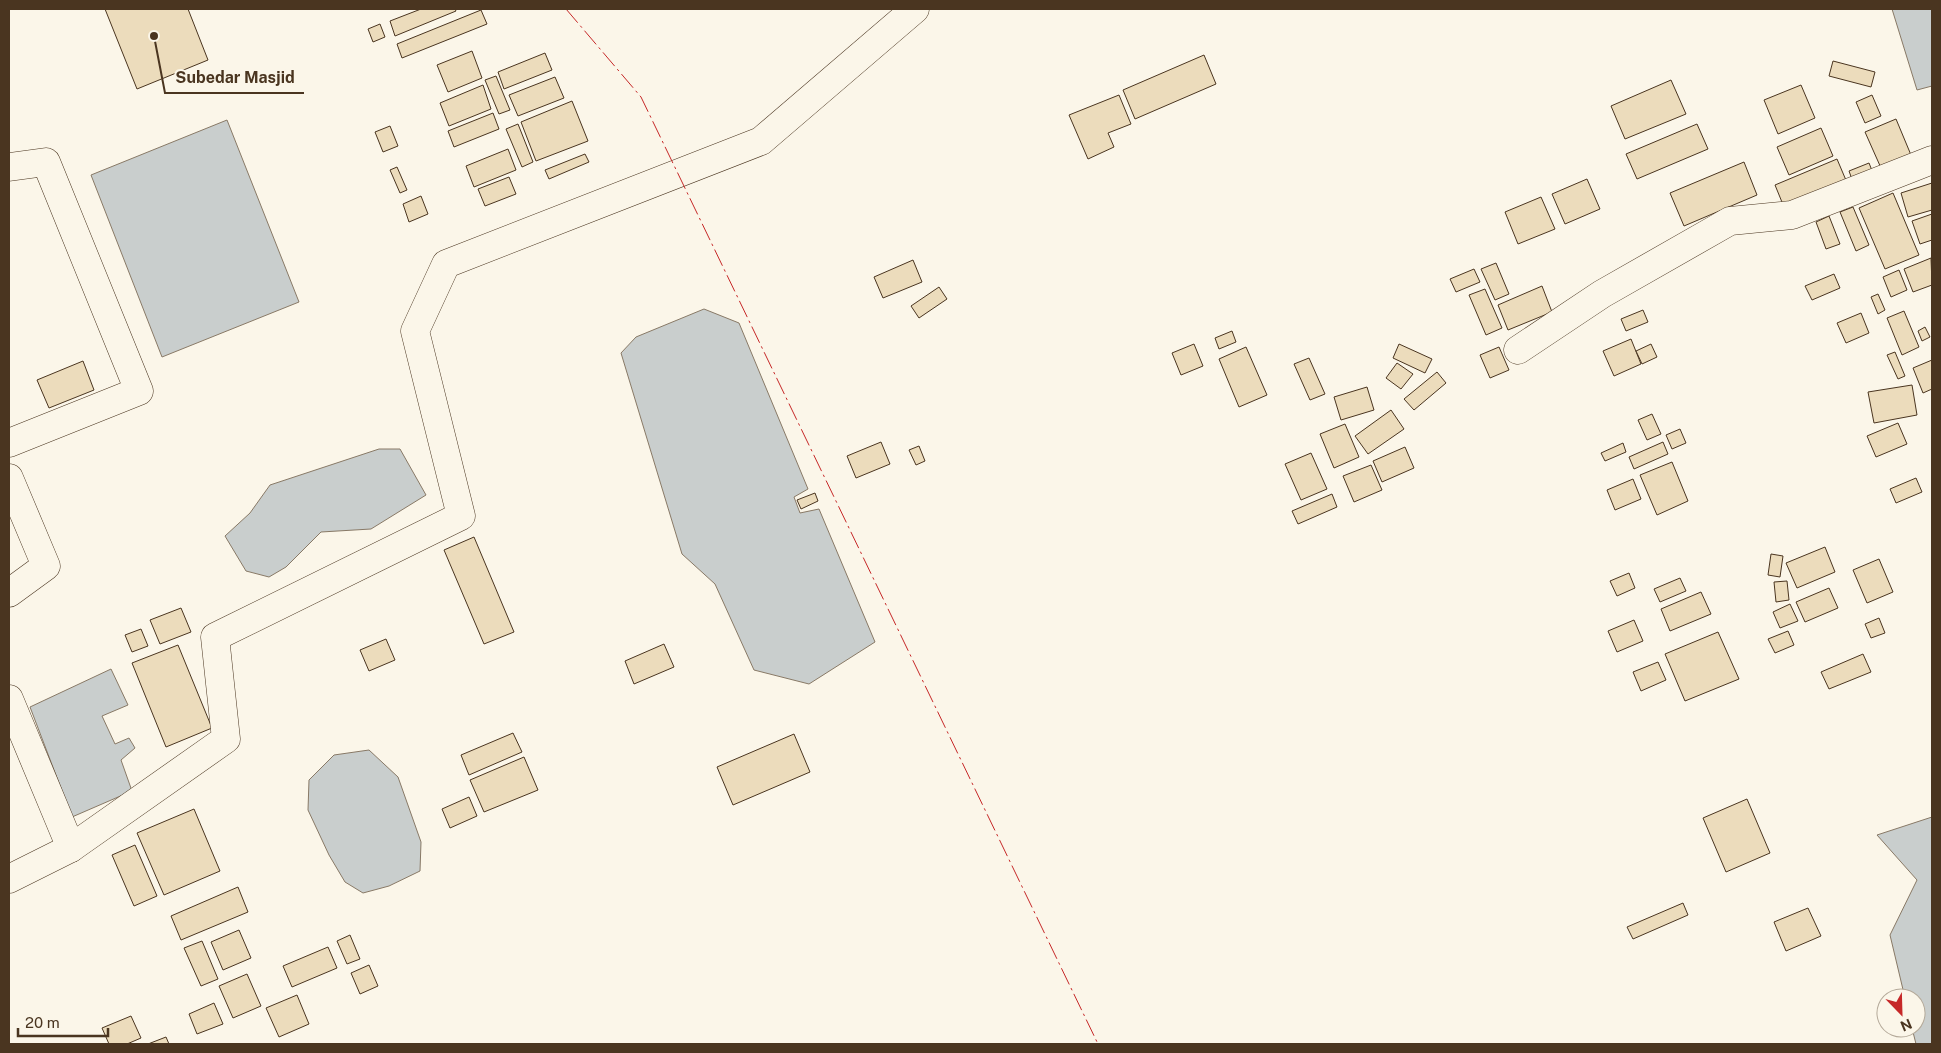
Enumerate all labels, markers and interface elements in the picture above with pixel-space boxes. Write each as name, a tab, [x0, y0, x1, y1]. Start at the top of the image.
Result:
callout: Subedar Masjid	[165, 62, 304, 93]
text: Subedar Masjid	[175, 68, 295, 87]
north arrow	[1876, 988, 1926, 1038]
scale bar	[18, 1006, 108, 1038]
text: 20 m	[25, 1014, 60, 1031]
text: N	[1898, 1015, 1914, 1034]

